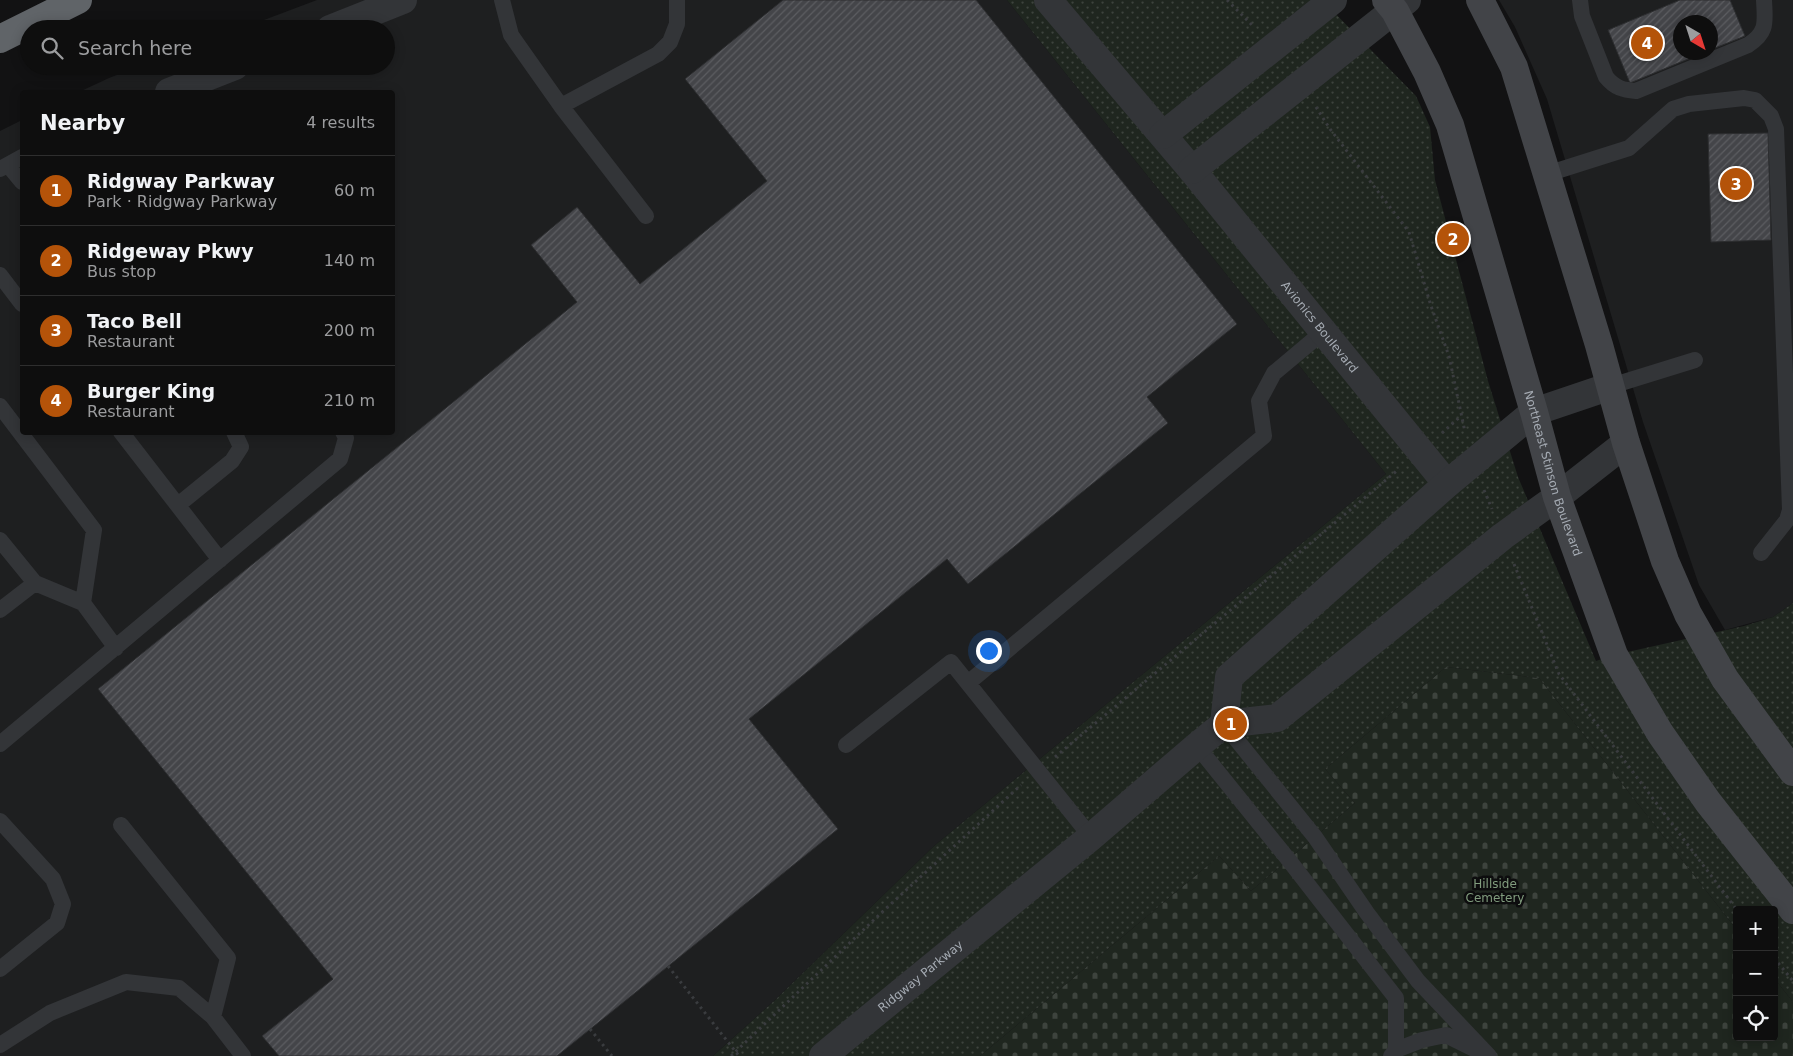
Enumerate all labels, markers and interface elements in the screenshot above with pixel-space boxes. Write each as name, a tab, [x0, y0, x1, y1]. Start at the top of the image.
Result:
north arrow	[1673, 15, 1718, 60]
search box	[20, 20, 395, 75]
pin: 4	[1631, 24, 1663, 62]
icon: search	[38, 34, 66, 62]
text: Search here	[78, 37, 192, 59]
text: Nearby	[40, 111, 125, 135]
text: 4 results	[306, 113, 375, 132]
pin: 3	[1720, 165, 1752, 203]
text: Ridgway Parkway	[87, 170, 275, 192]
text: 1	[50, 181, 62, 200]
text: 60 m	[334, 181, 375, 200]
text: Park · Ridgway Parkway	[87, 192, 277, 211]
pin: 2	[1437, 220, 1469, 258]
text: Ridgeway Pkwy	[87, 240, 254, 262]
text: 2	[50, 251, 62, 270]
text: 140 m	[324, 251, 375, 270]
text: Bus stop	[87, 262, 156, 281]
street label: Avionics Boulevard	[1278, 278, 1361, 376]
text: Taco Bell	[87, 310, 182, 332]
text: 3	[50, 321, 62, 340]
text: 200 m	[324, 321, 375, 340]
text: Restaurant	[87, 332, 175, 351]
text: Burger King	[87, 380, 215, 402]
street label: Northeast Stinson Boulevard	[1521, 389, 1585, 558]
text: 4	[50, 391, 62, 410]
text: 210 m	[324, 391, 375, 410]
text: Restaurant	[87, 402, 175, 421]
your location	[976, 638, 1002, 664]
pin: 1	[1215, 705, 1247, 743]
park label: Hillside Cemetery	[1466, 877, 1524, 905]
map controls	[1733, 906, 1778, 1041]
button: +	[1733, 906, 1778, 951]
street label: Ridgway Parkway	[875, 938, 966, 1015]
button: −	[1733, 951, 1778, 996]
button: locate	[1733, 996, 1778, 1041]

